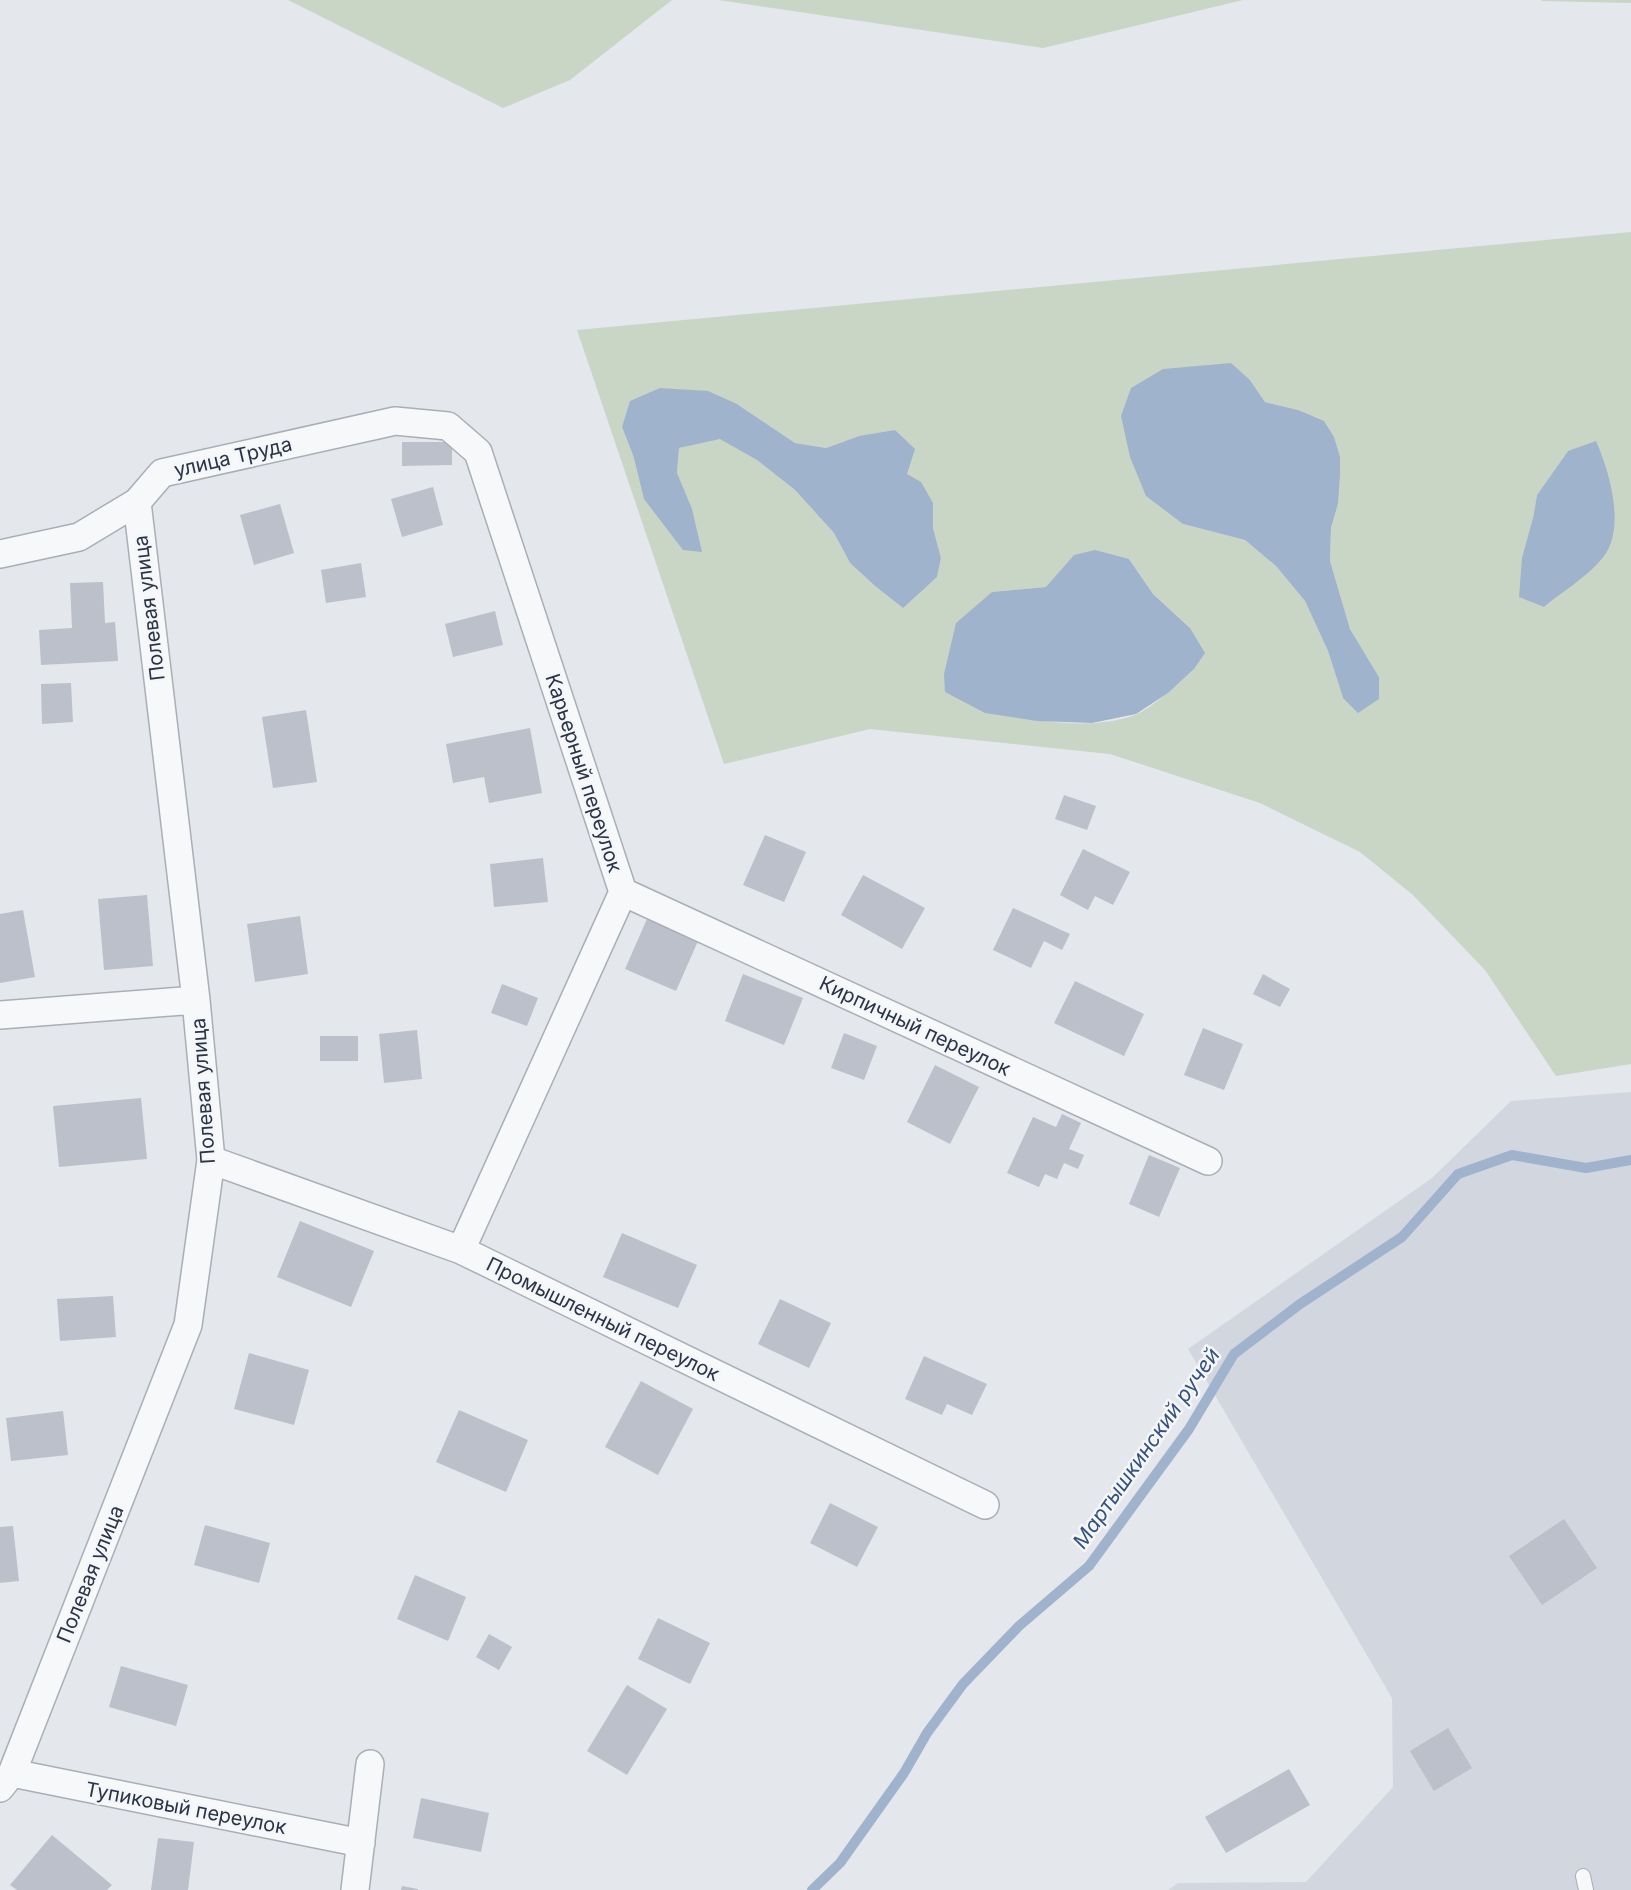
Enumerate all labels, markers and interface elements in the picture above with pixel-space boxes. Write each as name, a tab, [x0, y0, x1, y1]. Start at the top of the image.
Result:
street label: улица Труда	[172, 432, 294, 482]
street label: Полевая улица	[128, 534, 170, 682]
street label: Карьерный переулок	[541, 671, 628, 876]
street label: Кирпичный переулок	[816, 971, 1015, 1081]
street label: Полевая улица	[186, 1017, 220, 1165]
street label: Промышленный переулок	[483, 1252, 724, 1386]
water label: Мартышкинский ручей	[1067, 1343, 1225, 1553]
street label: Полевая улица	[52, 1502, 128, 1646]
street label: Тупиковый переулок	[84, 1777, 289, 1839]

